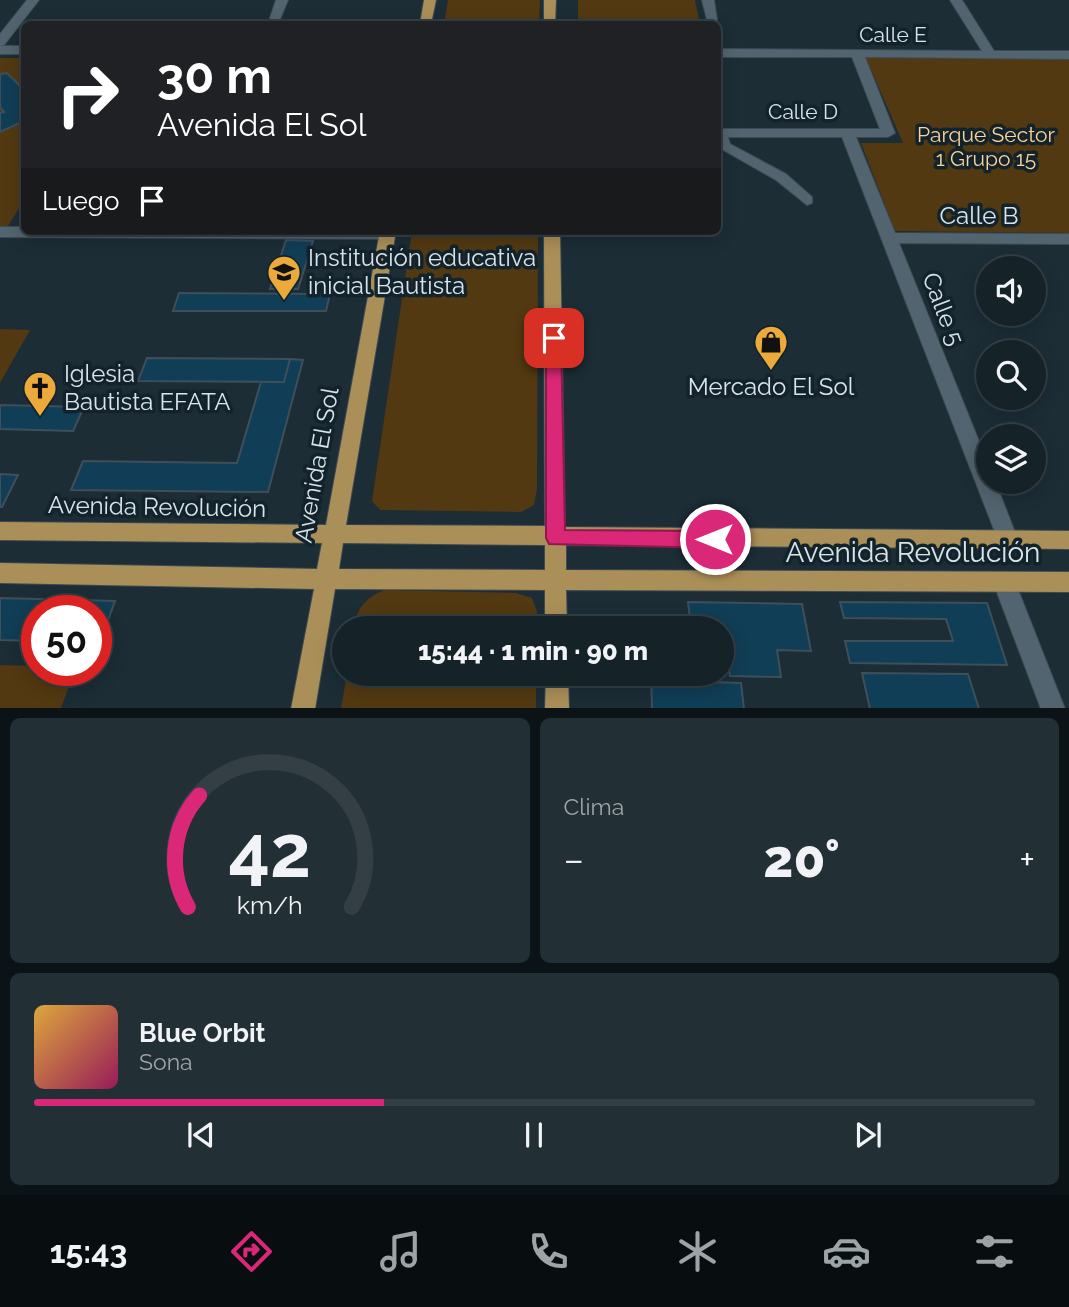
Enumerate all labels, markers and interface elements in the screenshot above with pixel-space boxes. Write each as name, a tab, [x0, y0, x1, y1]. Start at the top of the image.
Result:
street label: Calle E	[859, 22, 927, 47]
text: 30 m	[157, 47, 272, 104]
icon: right	[42, 49, 133, 140]
street label: Calle D	[768, 99, 838, 124]
text: Avenida El Sol	[157, 106, 367, 143]
park label: Parque Sector 1 Grupo 15	[917, 122, 1056, 171]
icon: arrive	[133, 182, 171, 220]
text: Luego	[42, 186, 119, 216]
street label: Calle B	[940, 201, 1018, 230]
place label: Institución educativa inicial Bautista	[308, 243, 536, 300]
school or university icon: Institución educativa inicial Bautista	[265, 253, 303, 302]
map controls	[976, 256, 1046, 494]
button: sound	[976, 256, 1046, 326]
street label: Calle 5	[916, 268, 971, 349]
pin	[524, 308, 584, 368]
icon: arrive	[535, 319, 573, 357]
shop icon: Mercado El Sol	[752, 323, 790, 372]
button: search	[976, 340, 1046, 410]
place label: Iglesia Bautista EFATA	[64, 359, 231, 416]
church icon: Iglesia Bautista EFATA	[21, 369, 59, 418]
place label: Mercado El Sol	[688, 372, 855, 401]
street label: Avenida El Sol	[289, 385, 345, 545]
button: layers	[976, 424, 1046, 494]
street label: Avenida Revolución	[48, 490, 266, 523]
position arrow	[678, 502, 752, 576]
street label: Avenida Revolución	[786, 536, 1040, 569]
speed limit sign: 50	[21, 595, 112, 686]
text: 15:44 · 1 min · 90 m	[418, 636, 648, 666]
text: Clima	[564, 793, 624, 820]
text: 42	[228, 809, 311, 894]
text: 20°	[763, 828, 840, 889]
text: −	[564, 837, 584, 882]
text: +	[1019, 837, 1035, 882]
text: km/h	[237, 889, 303, 919]
text: Blue Orbit	[139, 1018, 266, 1048]
text: Sona	[139, 1048, 193, 1075]
icon: previous	[182, 1116, 220, 1154]
icon: pause	[515, 1116, 553, 1154]
icon: next	[849, 1116, 887, 1154]
icon: directions	[227, 1227, 276, 1276]
icon: music	[376, 1227, 425, 1276]
icon: phone	[524, 1227, 573, 1276]
icon: climate	[673, 1227, 722, 1276]
icon: car	[822, 1227, 871, 1276]
icon: filters	[970, 1227, 1019, 1276]
text: 15:43	[50, 1233, 127, 1270]

